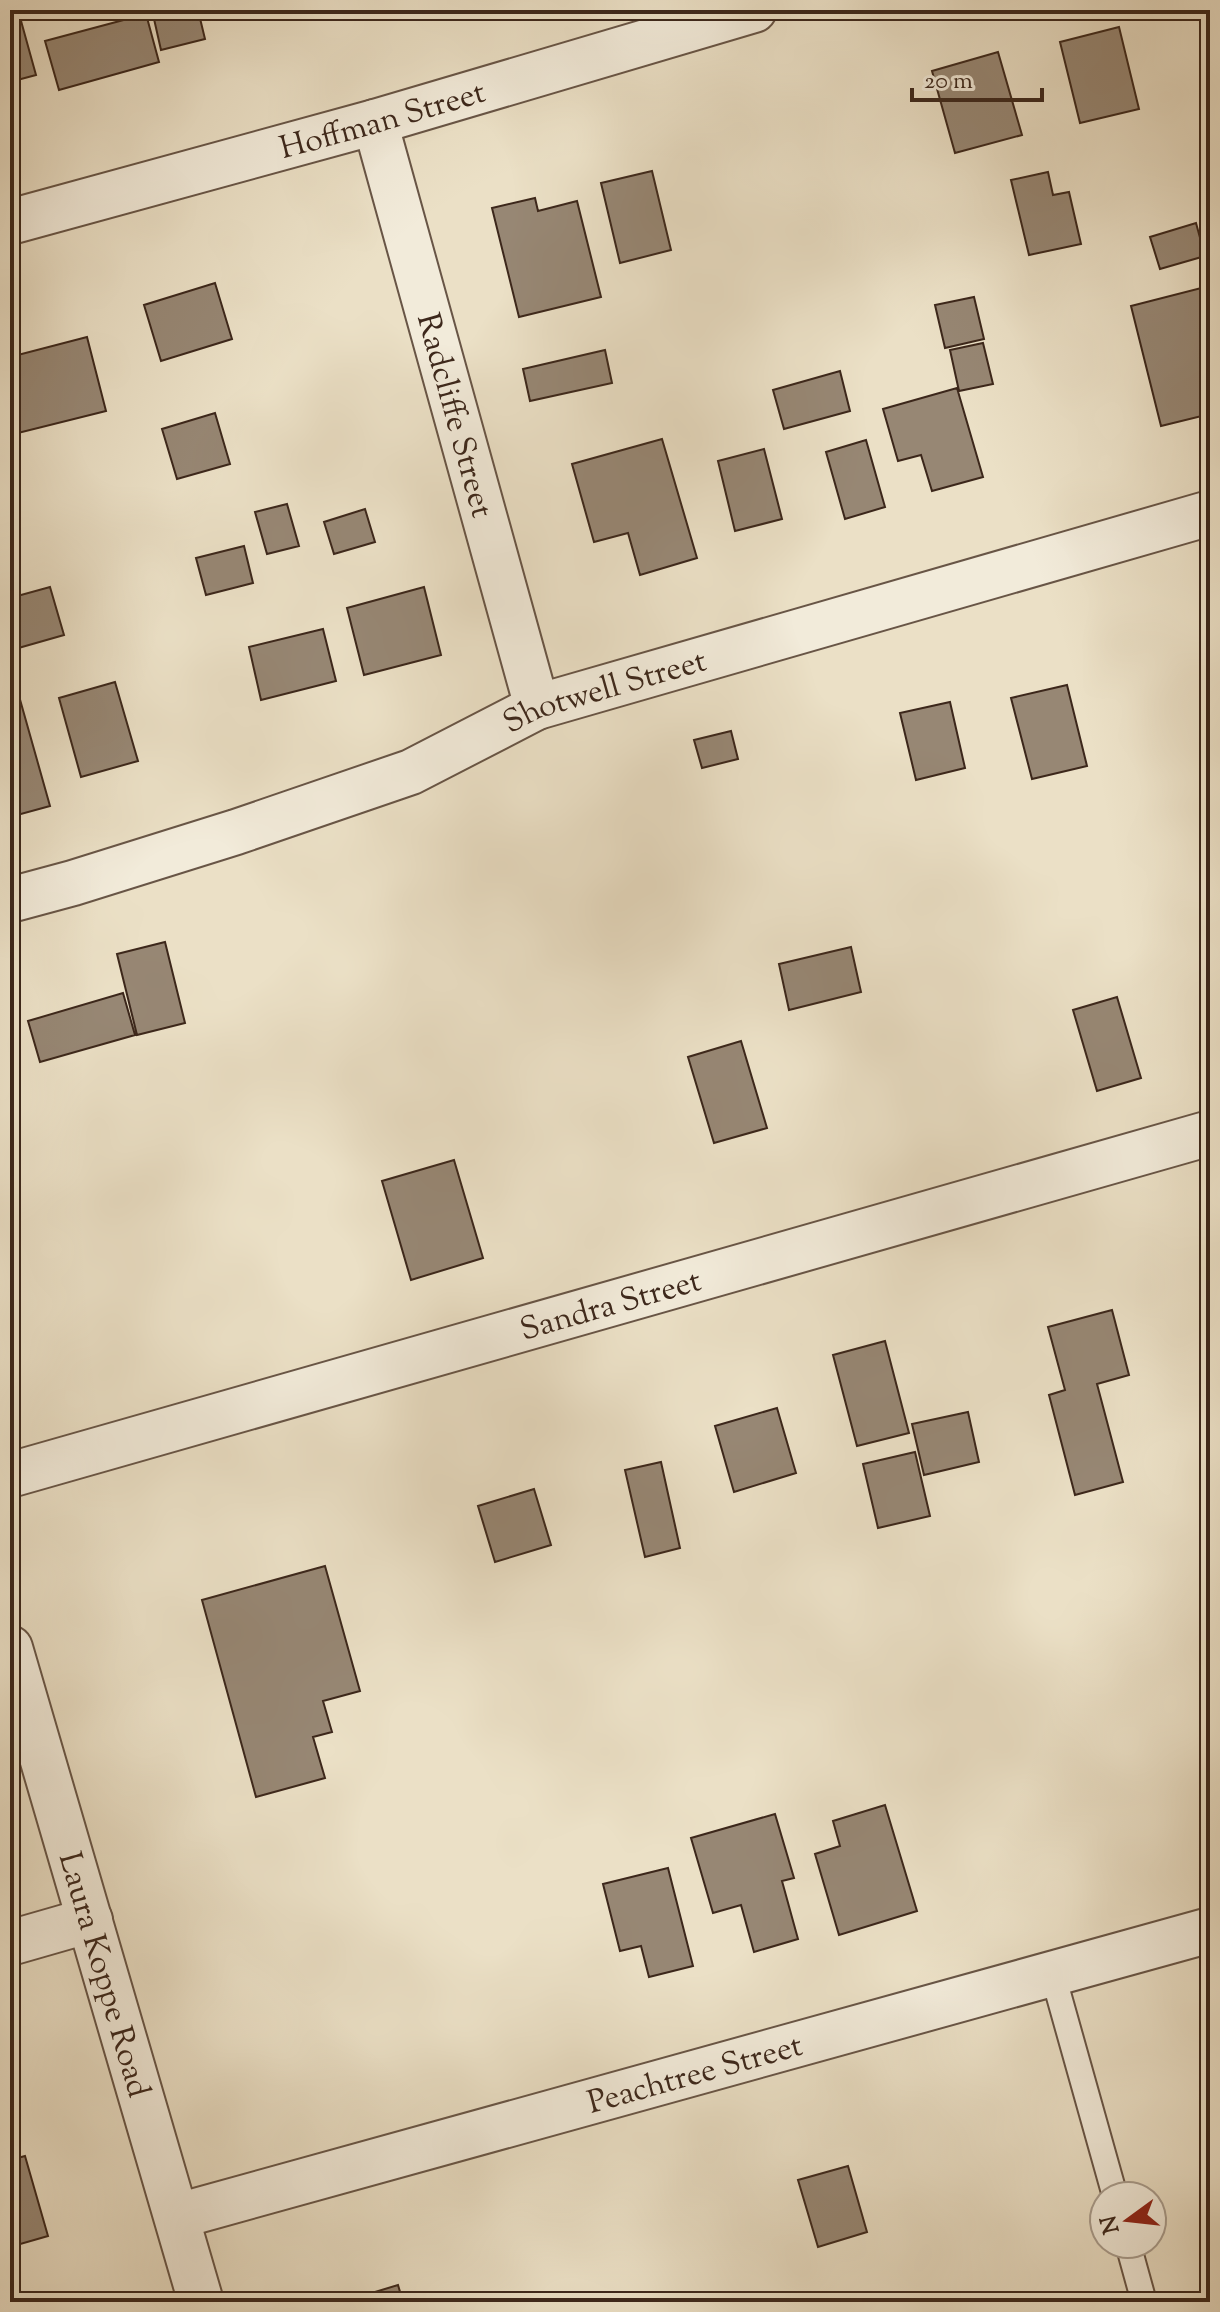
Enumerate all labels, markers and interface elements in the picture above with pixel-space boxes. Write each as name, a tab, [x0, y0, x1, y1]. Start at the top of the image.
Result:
scale bar	[912, 52, 1042, 102]
text: 20 m	[924, 65, 973, 99]
street label: Hoffman Street	[275, 71, 491, 173]
street label: Radcliffe Street	[403, 308, 504, 523]
street label: Shotwell Street	[496, 639, 712, 747]
street label: Sandra Street	[515, 1259, 707, 1355]
street label: Laura Koppe Road	[45, 1847, 160, 2103]
street label: Peachtree Street	[583, 2024, 808, 2127]
north arrow	[1088, 2180, 1168, 2260]
text: N	[1094, 2211, 1129, 2237]

